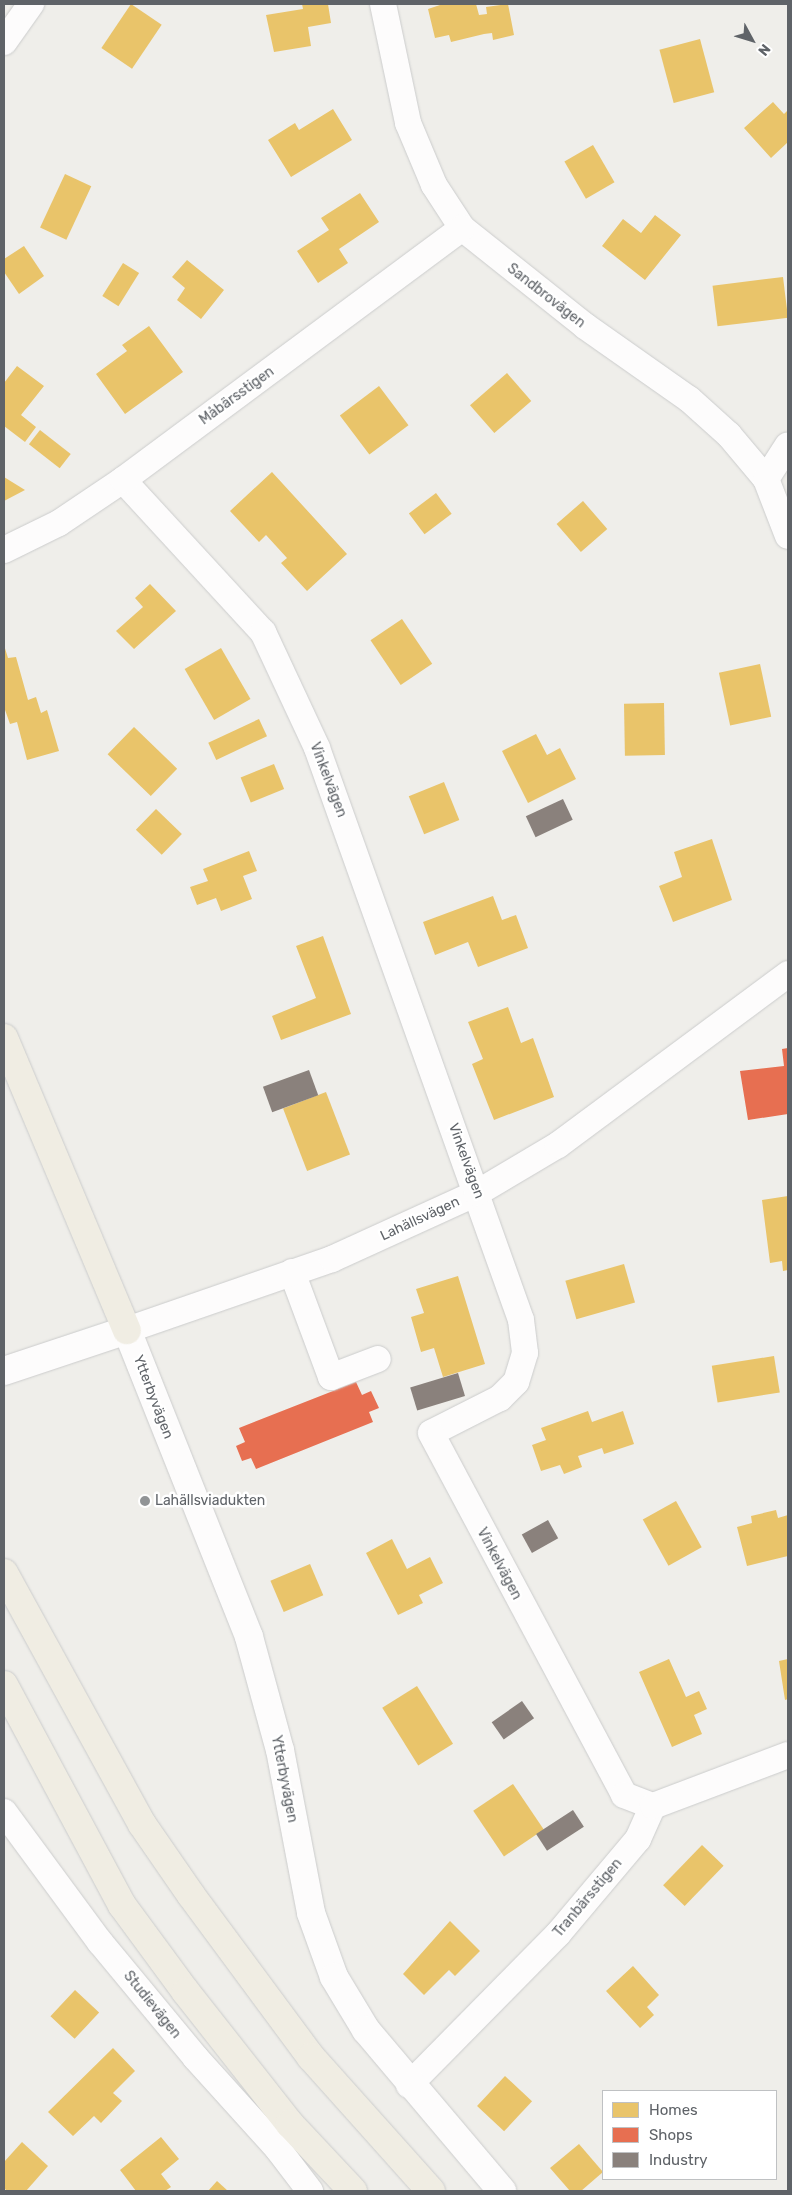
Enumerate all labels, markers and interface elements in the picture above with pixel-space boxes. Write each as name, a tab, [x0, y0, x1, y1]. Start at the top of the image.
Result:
north arrow	[727, 15, 777, 65]
text: N	[754, 40, 774, 59]
street label: Sandbrovägen	[504, 260, 588, 332]
street label: Måbärsstigen	[196, 363, 278, 429]
street label: Vinkelvägen	[306, 740, 350, 820]
street label: Vinkelvägen	[445, 1121, 487, 1201]
street label: Lahällsvägen	[378, 1193, 462, 1245]
street label: Ytterbyvägen	[129, 1353, 177, 1441]
place label: Lahällsviadukten	[155, 1493, 265, 1509]
marker: Lahällsviadukten	[139, 1495, 151, 1507]
street label: Vinkelvägen	[473, 1525, 525, 1603]
street label: Ytterbyvägen	[267, 1734, 301, 1824]
street label: Tranbärsstigen	[550, 1855, 626, 1941]
street label: Studievägen	[120, 1968, 184, 2042]
legend	[602, 2090, 777, 2180]
text: Homes	[649, 2101, 698, 2119]
text: Shops	[649, 2126, 693, 2144]
text: Industry	[649, 2151, 708, 2169]

